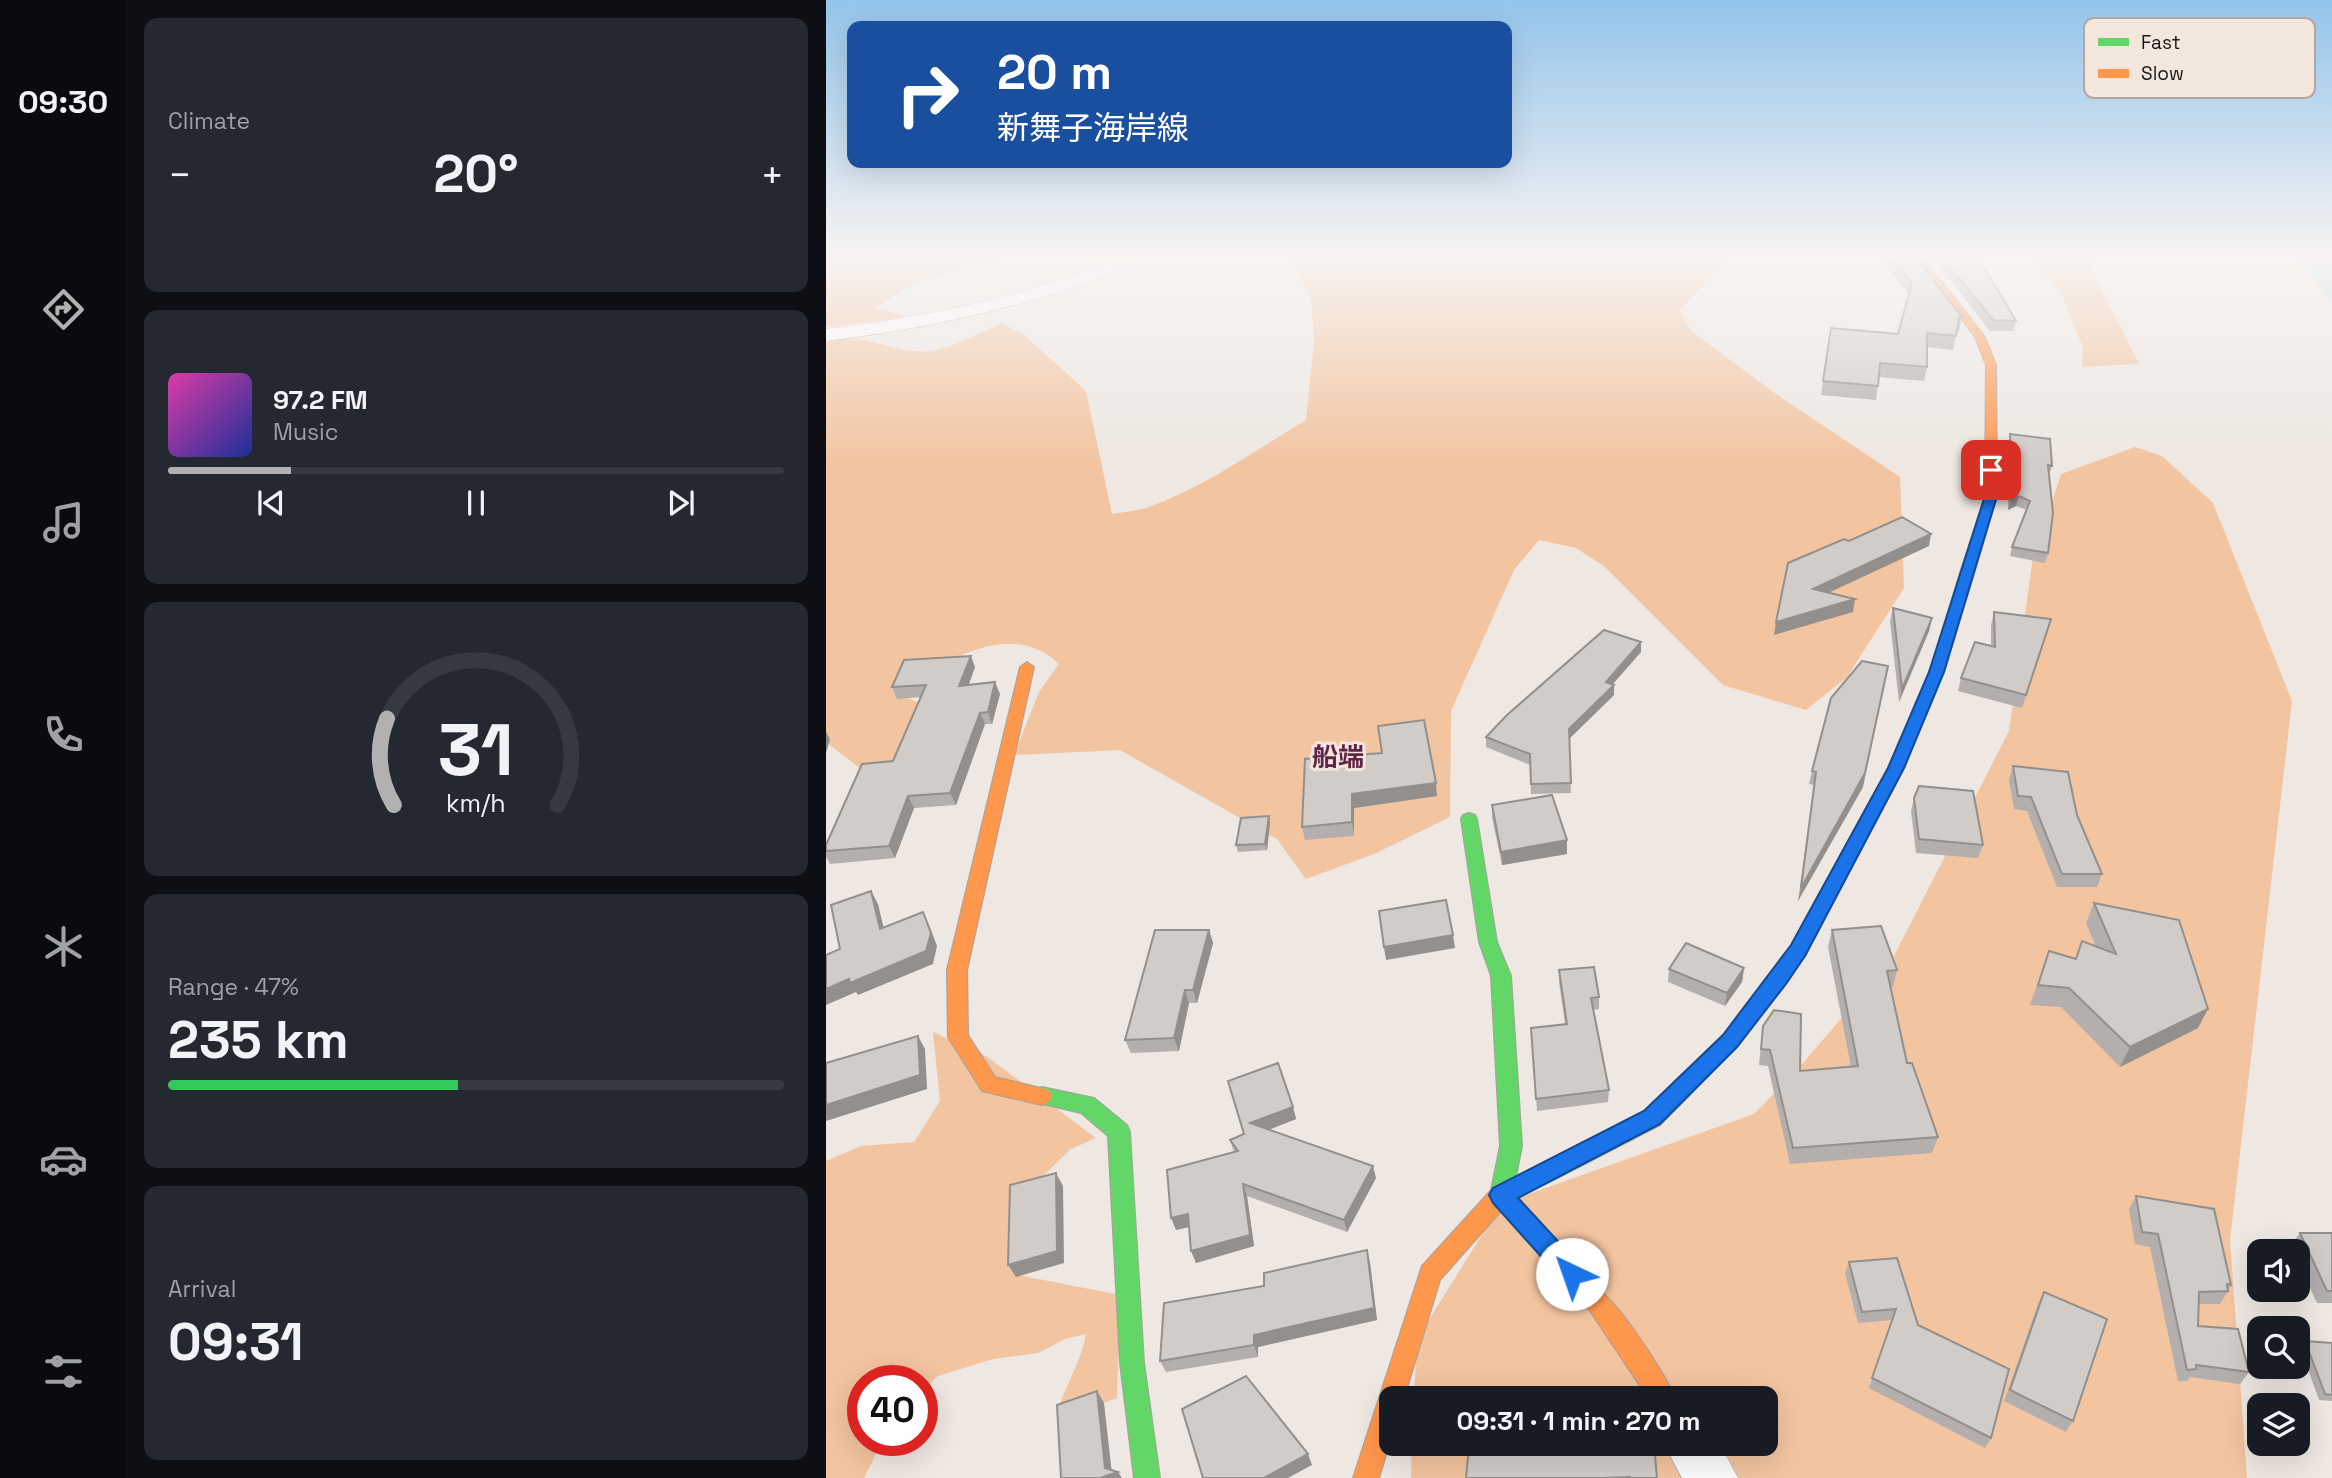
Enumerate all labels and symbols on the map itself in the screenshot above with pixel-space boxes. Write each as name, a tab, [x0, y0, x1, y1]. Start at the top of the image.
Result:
legend	[2084, 18, 2315, 98]
text: Fast	[2141, 30, 2181, 55]
text: Slow	[2141, 61, 2184, 86]
pin	[1961, 440, 2021, 500]
district label: 船端	[1312, 740, 1364, 774]
position arrow	[1535, 1237, 1609, 1311]
speed limit sign: 40	[847, 1365, 938, 1456]

